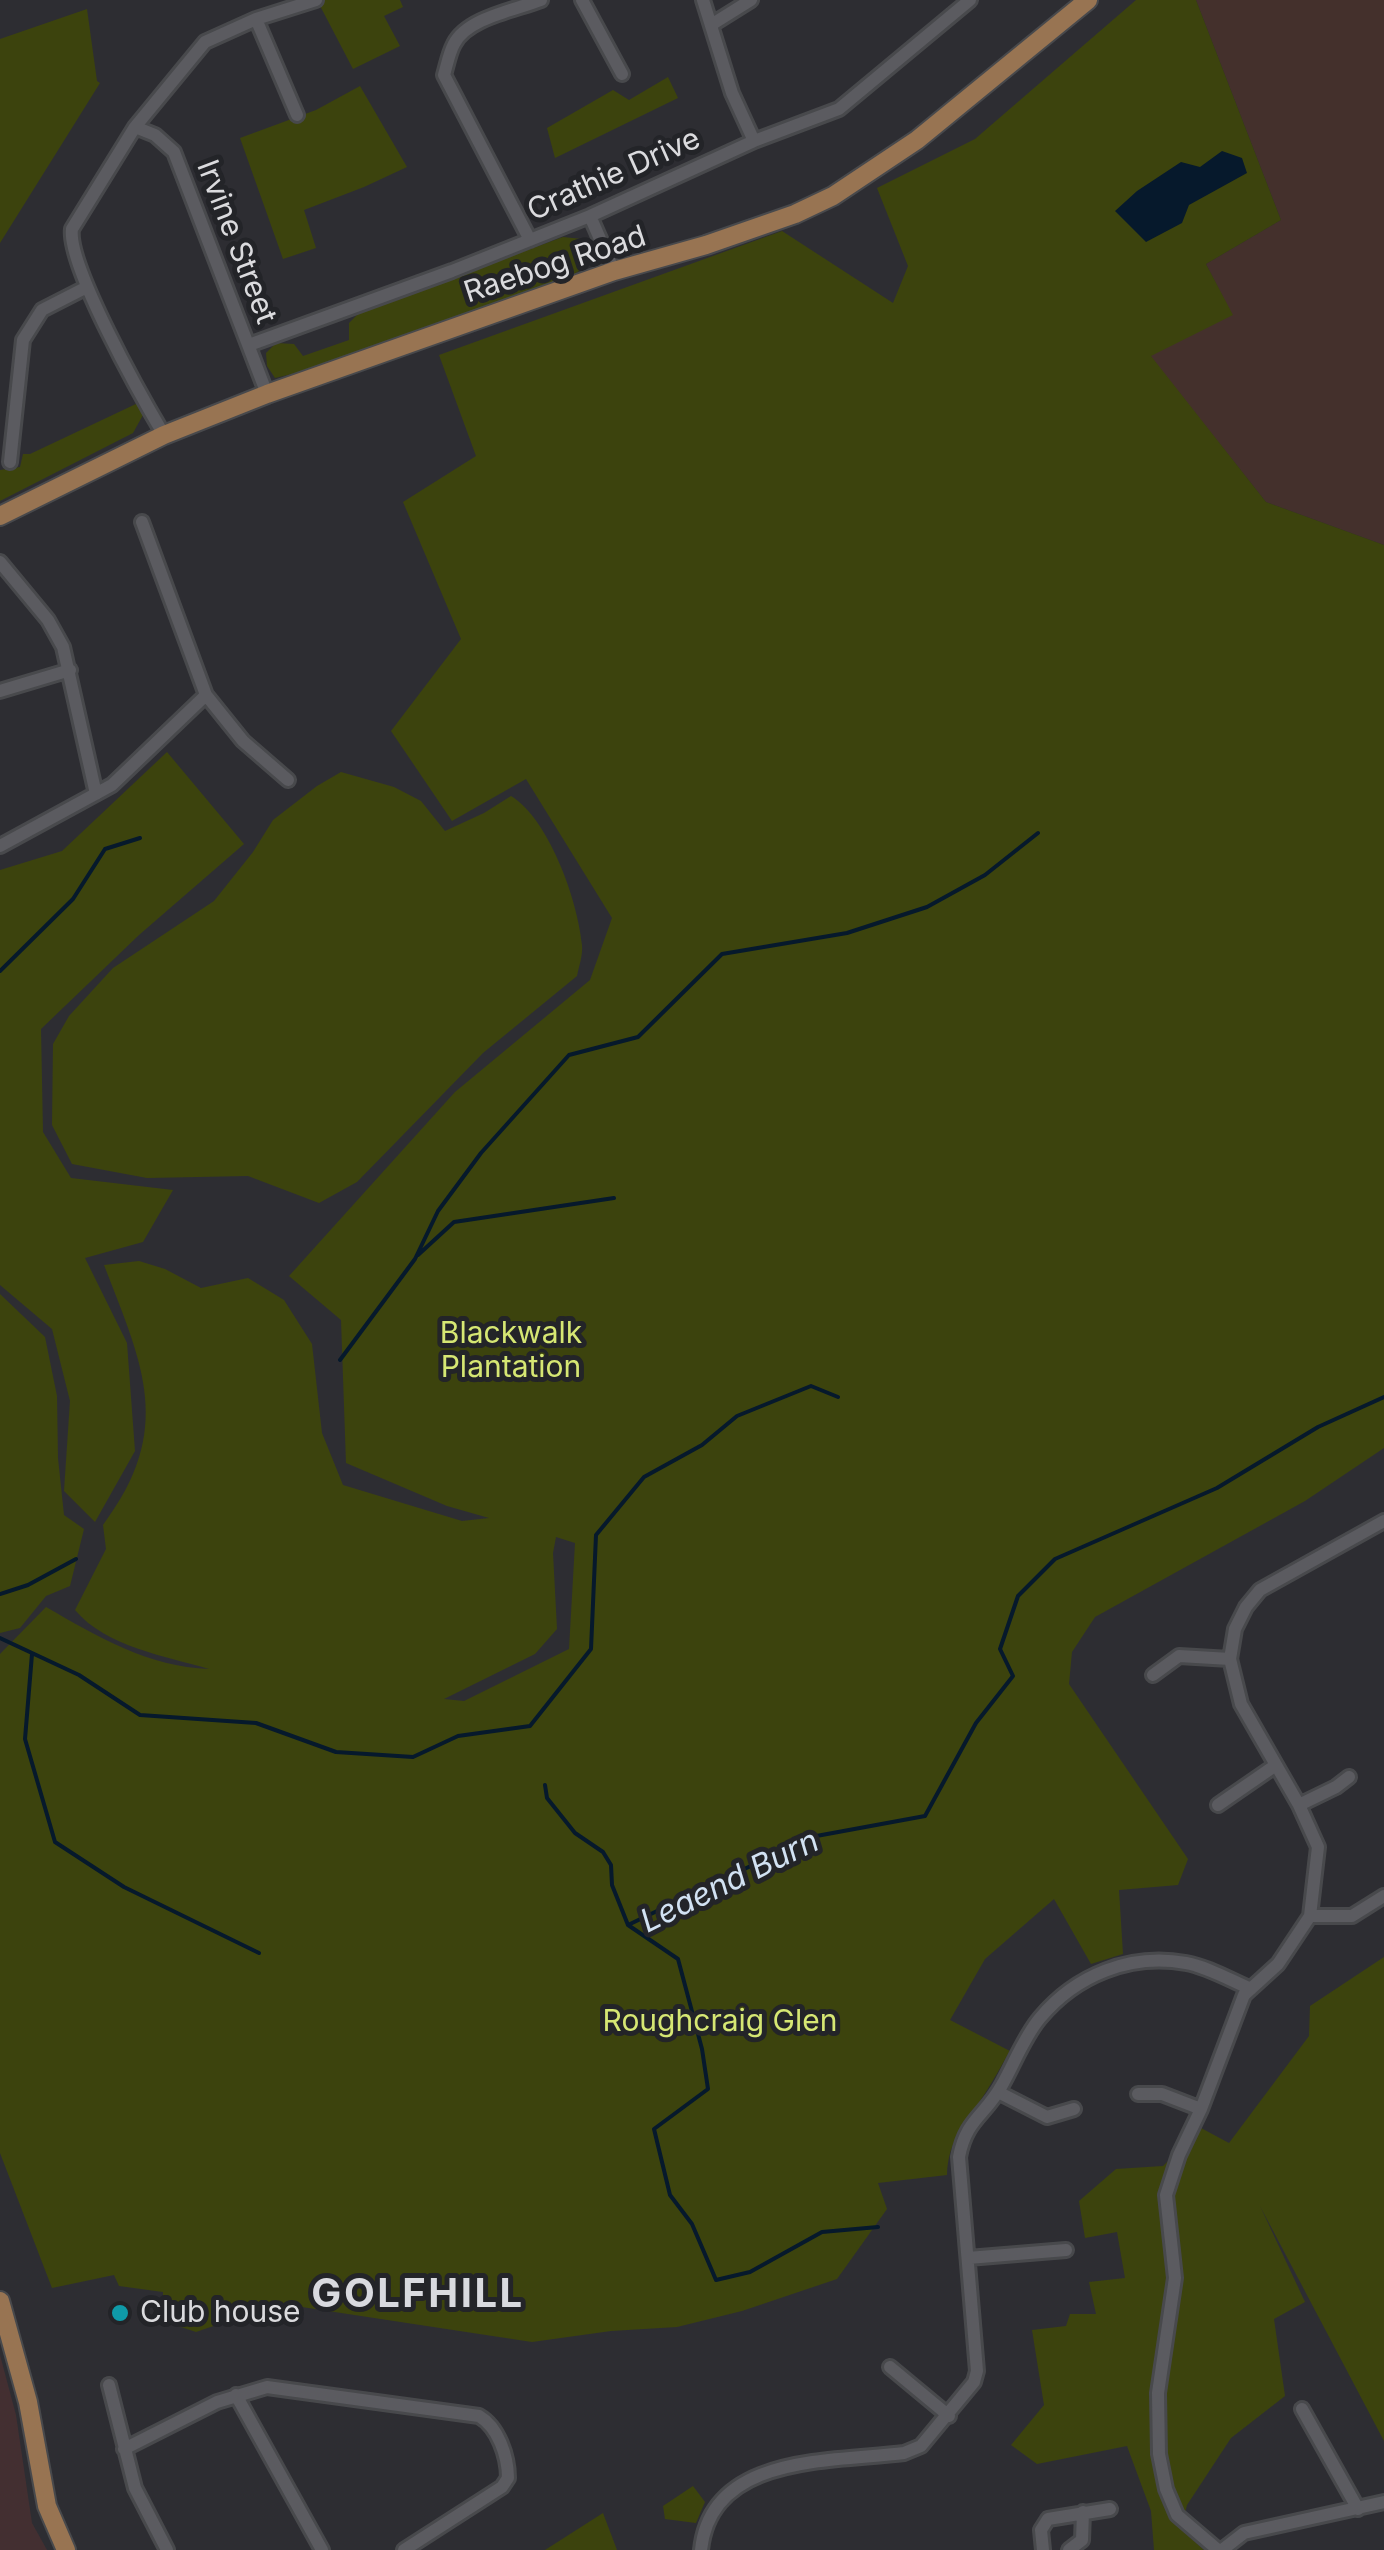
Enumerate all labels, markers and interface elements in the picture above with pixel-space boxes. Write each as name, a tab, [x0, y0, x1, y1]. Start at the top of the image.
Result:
street label: Crathie Drive	[522, 121, 706, 229]
street label: Irvine Street	[188, 155, 284, 329]
street label: Raebog Road	[460, 219, 650, 311]
park label: Blackwalk Plantation	[440, 1316, 582, 1386]
water label: Leaend Burn	[635, 1822, 825, 1942]
park label: Roughcraig Glen	[603, 2004, 837, 2040]
district label: GOLFHILL	[311, 2271, 525, 2319]
place label: Club house	[140, 2295, 301, 2331]
marker: Club house	[109, 2302, 131, 2324]

